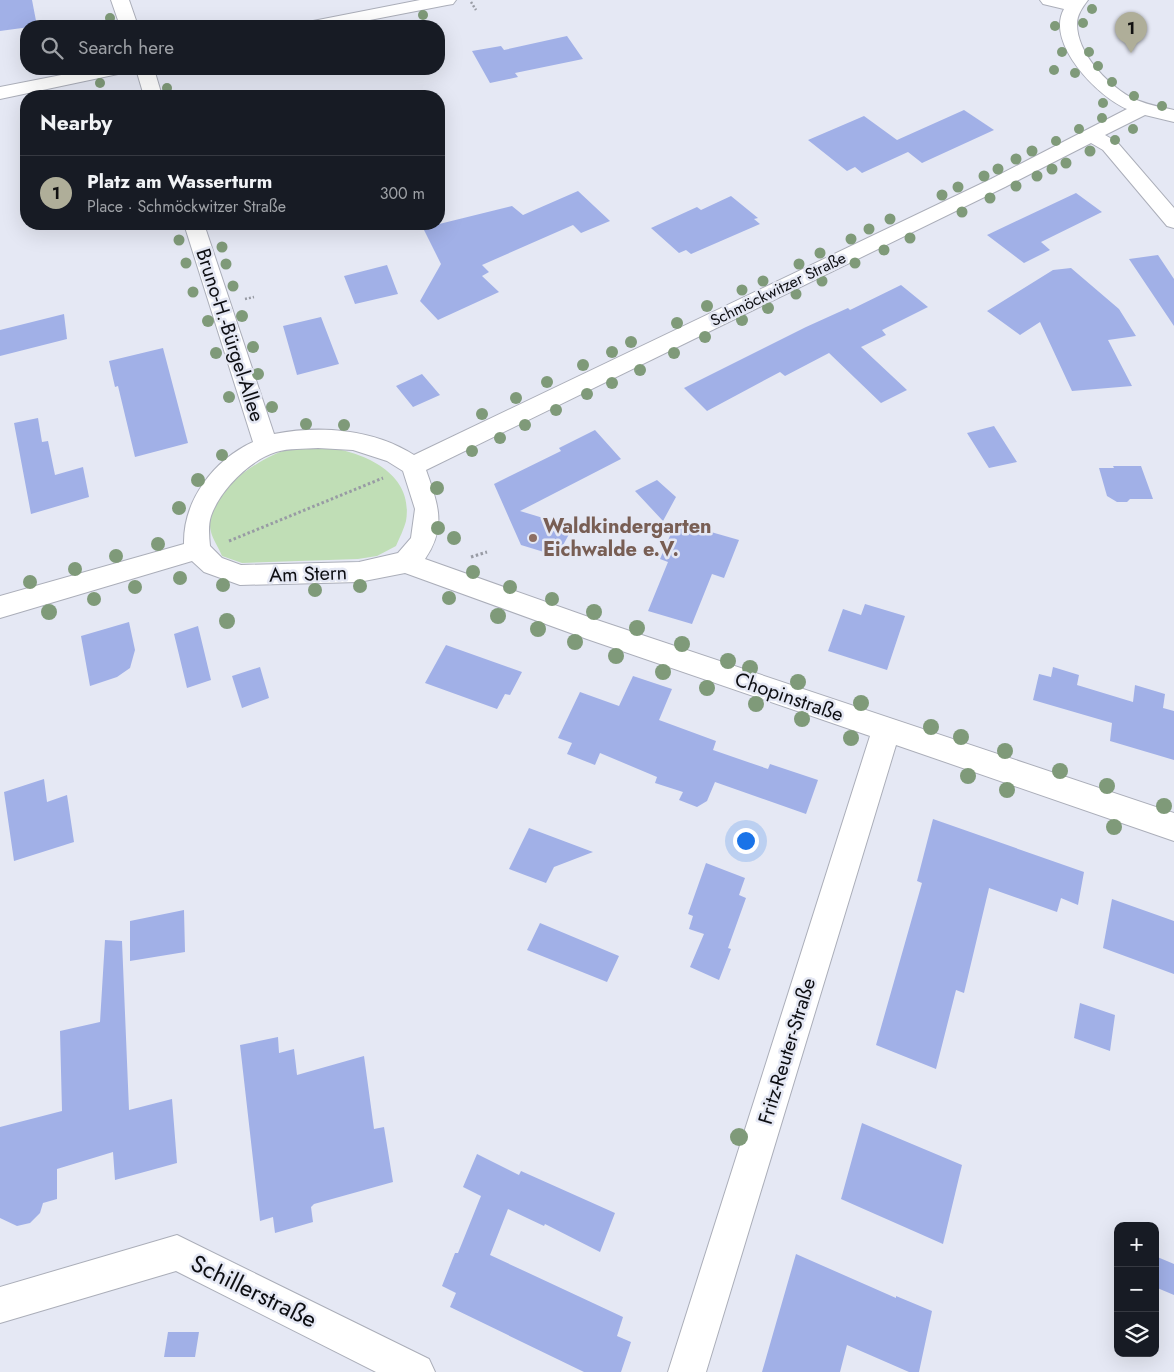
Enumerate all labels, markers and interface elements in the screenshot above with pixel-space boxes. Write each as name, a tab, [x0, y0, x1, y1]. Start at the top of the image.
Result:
pin: 1	[1115, 12, 1147, 53]
search box	[20, 20, 445, 75]
icon: search	[38, 34, 66, 62]
text: Search here	[78, 34, 174, 61]
text: Nearby	[40, 108, 112, 138]
text: Platz am Wasserturm	[87, 168, 272, 195]
text: 1	[52, 182, 60, 205]
text: 300 m	[380, 182, 425, 205]
text: Place · Schmöckwitzer Straße	[87, 195, 286, 218]
street label: Bruno-H.-Bürgel-Allee	[188, 245, 272, 425]
street label: Schmöckwitzer Straße	[706, 246, 850, 332]
place label: Waldkindergarten Eichwalde e.V.	[543, 512, 712, 564]
marker: Waldkindergarten Eichwalde e.V.	[527, 532, 539, 544]
street label: Am Stern	[268, 558, 348, 590]
street label: Chopinstraße	[731, 665, 847, 729]
your location	[733, 828, 759, 854]
street label: Fritz-Reuter-Straße	[751, 974, 823, 1128]
map controls	[1114, 1222, 1159, 1357]
button: +	[1114, 1222, 1159, 1267]
street label: Schillerstraße	[185, 1245, 323, 1337]
button: −	[1114, 1267, 1159, 1312]
button: layers	[1114, 1312, 1159, 1357]

